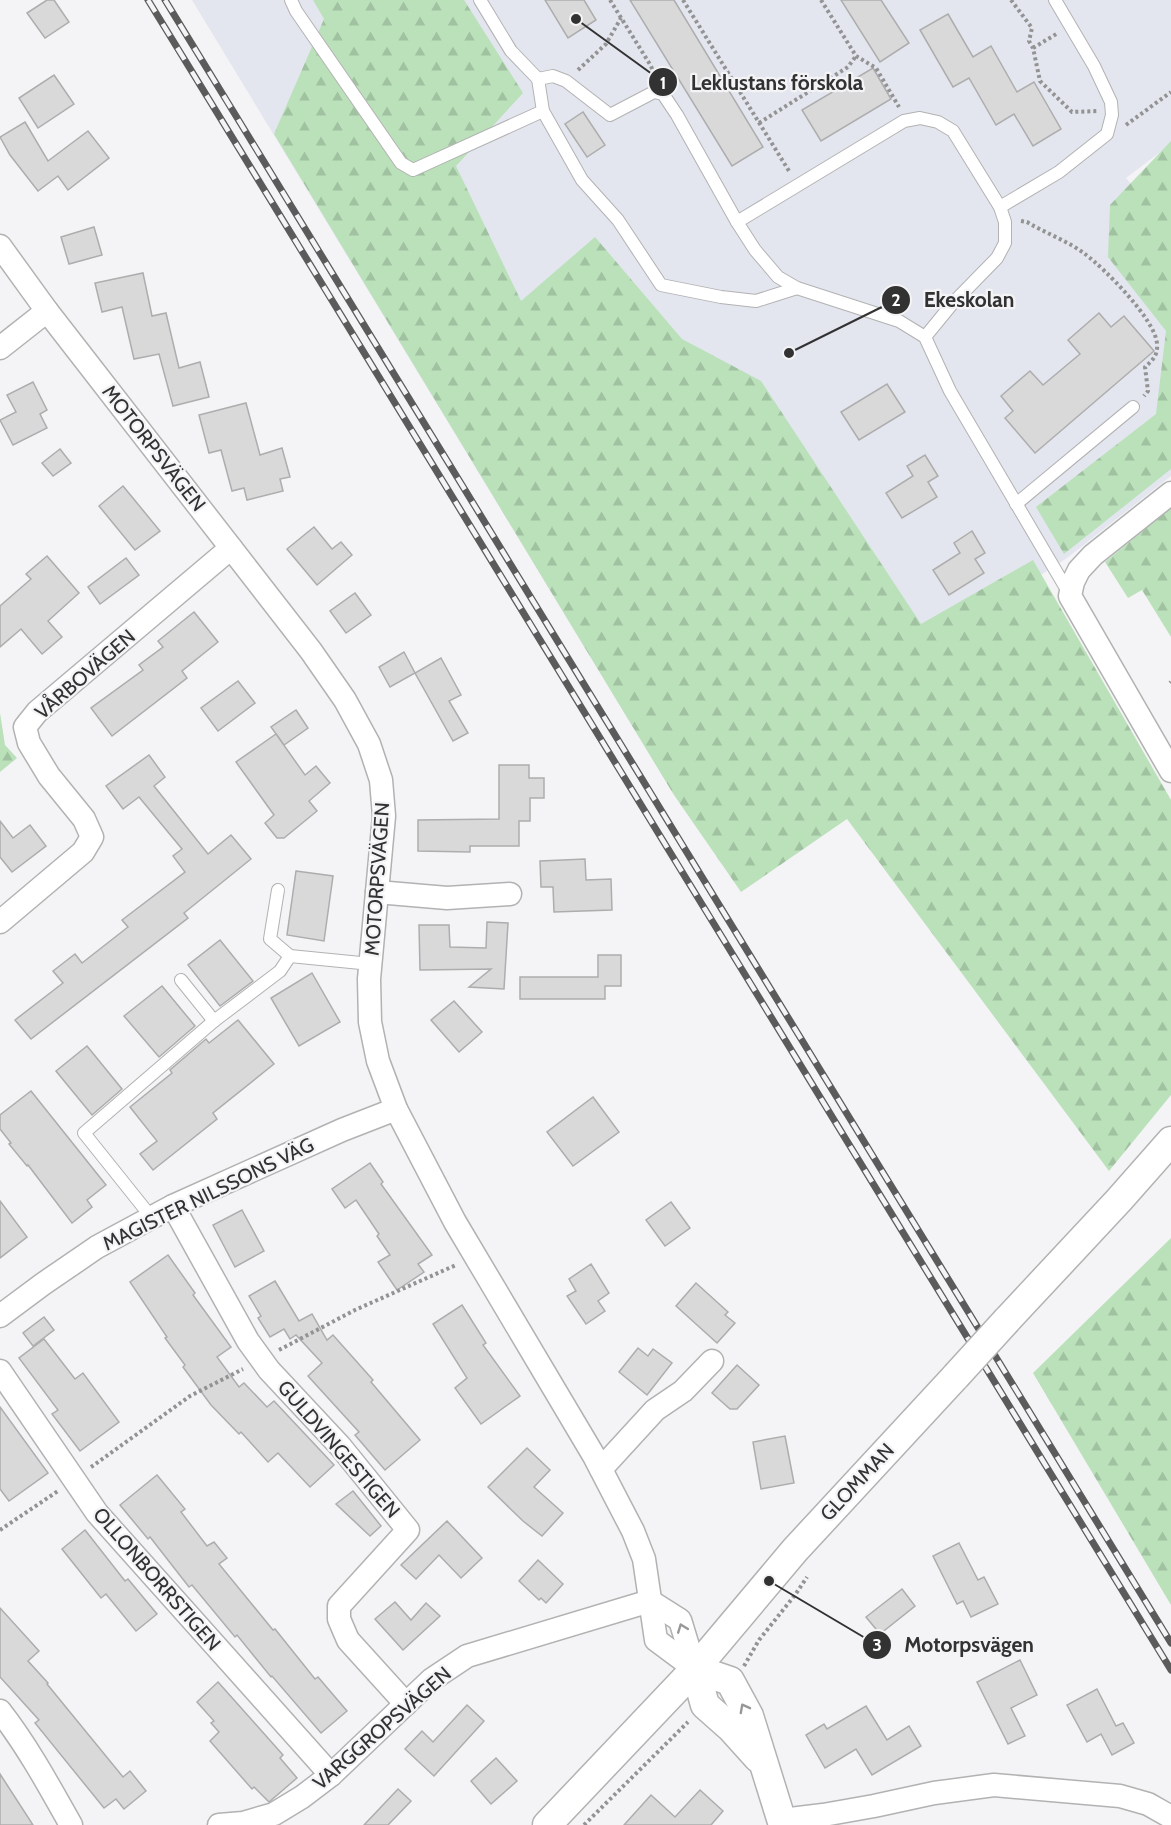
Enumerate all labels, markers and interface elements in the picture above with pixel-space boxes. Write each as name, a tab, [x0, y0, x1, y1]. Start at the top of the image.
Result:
callout: Leklustans förskola	[648, 63, 875, 102]
text: Leklustans förskola	[691, 70, 864, 95]
text: 1	[660, 72, 666, 94]
callout: Ekeskolan	[881, 280, 1026, 319]
text: Ekeskolan	[924, 287, 1014, 312]
text: 2	[891, 289, 901, 311]
street label: MOTORPSVÄGEN	[97, 380, 211, 516]
street label: VÅRBOVÄGEN	[30, 624, 140, 724]
street label: MOTORPSVÄGEN	[360, 801, 394, 957]
street label: MAGISTER NILSSONS VÄG	[99, 1132, 317, 1256]
street label: GULDVINGESTIGEN	[273, 1375, 405, 1523]
street label: GLOMMAN	[815, 1438, 899, 1526]
street label: OLLONBORRSTIGEN	[88, 1502, 226, 1656]
one-way arrow	[676, 1623, 689, 1633]
callout: Motorpsvägen	[862, 1625, 1045, 1664]
text: Motorpsvägen	[904, 1632, 1034, 1657]
text: 3	[872, 1634, 882, 1656]
street label: VARGGROPSVÄGEN	[308, 1662, 456, 1794]
one-way arrow	[740, 1703, 751, 1714]

